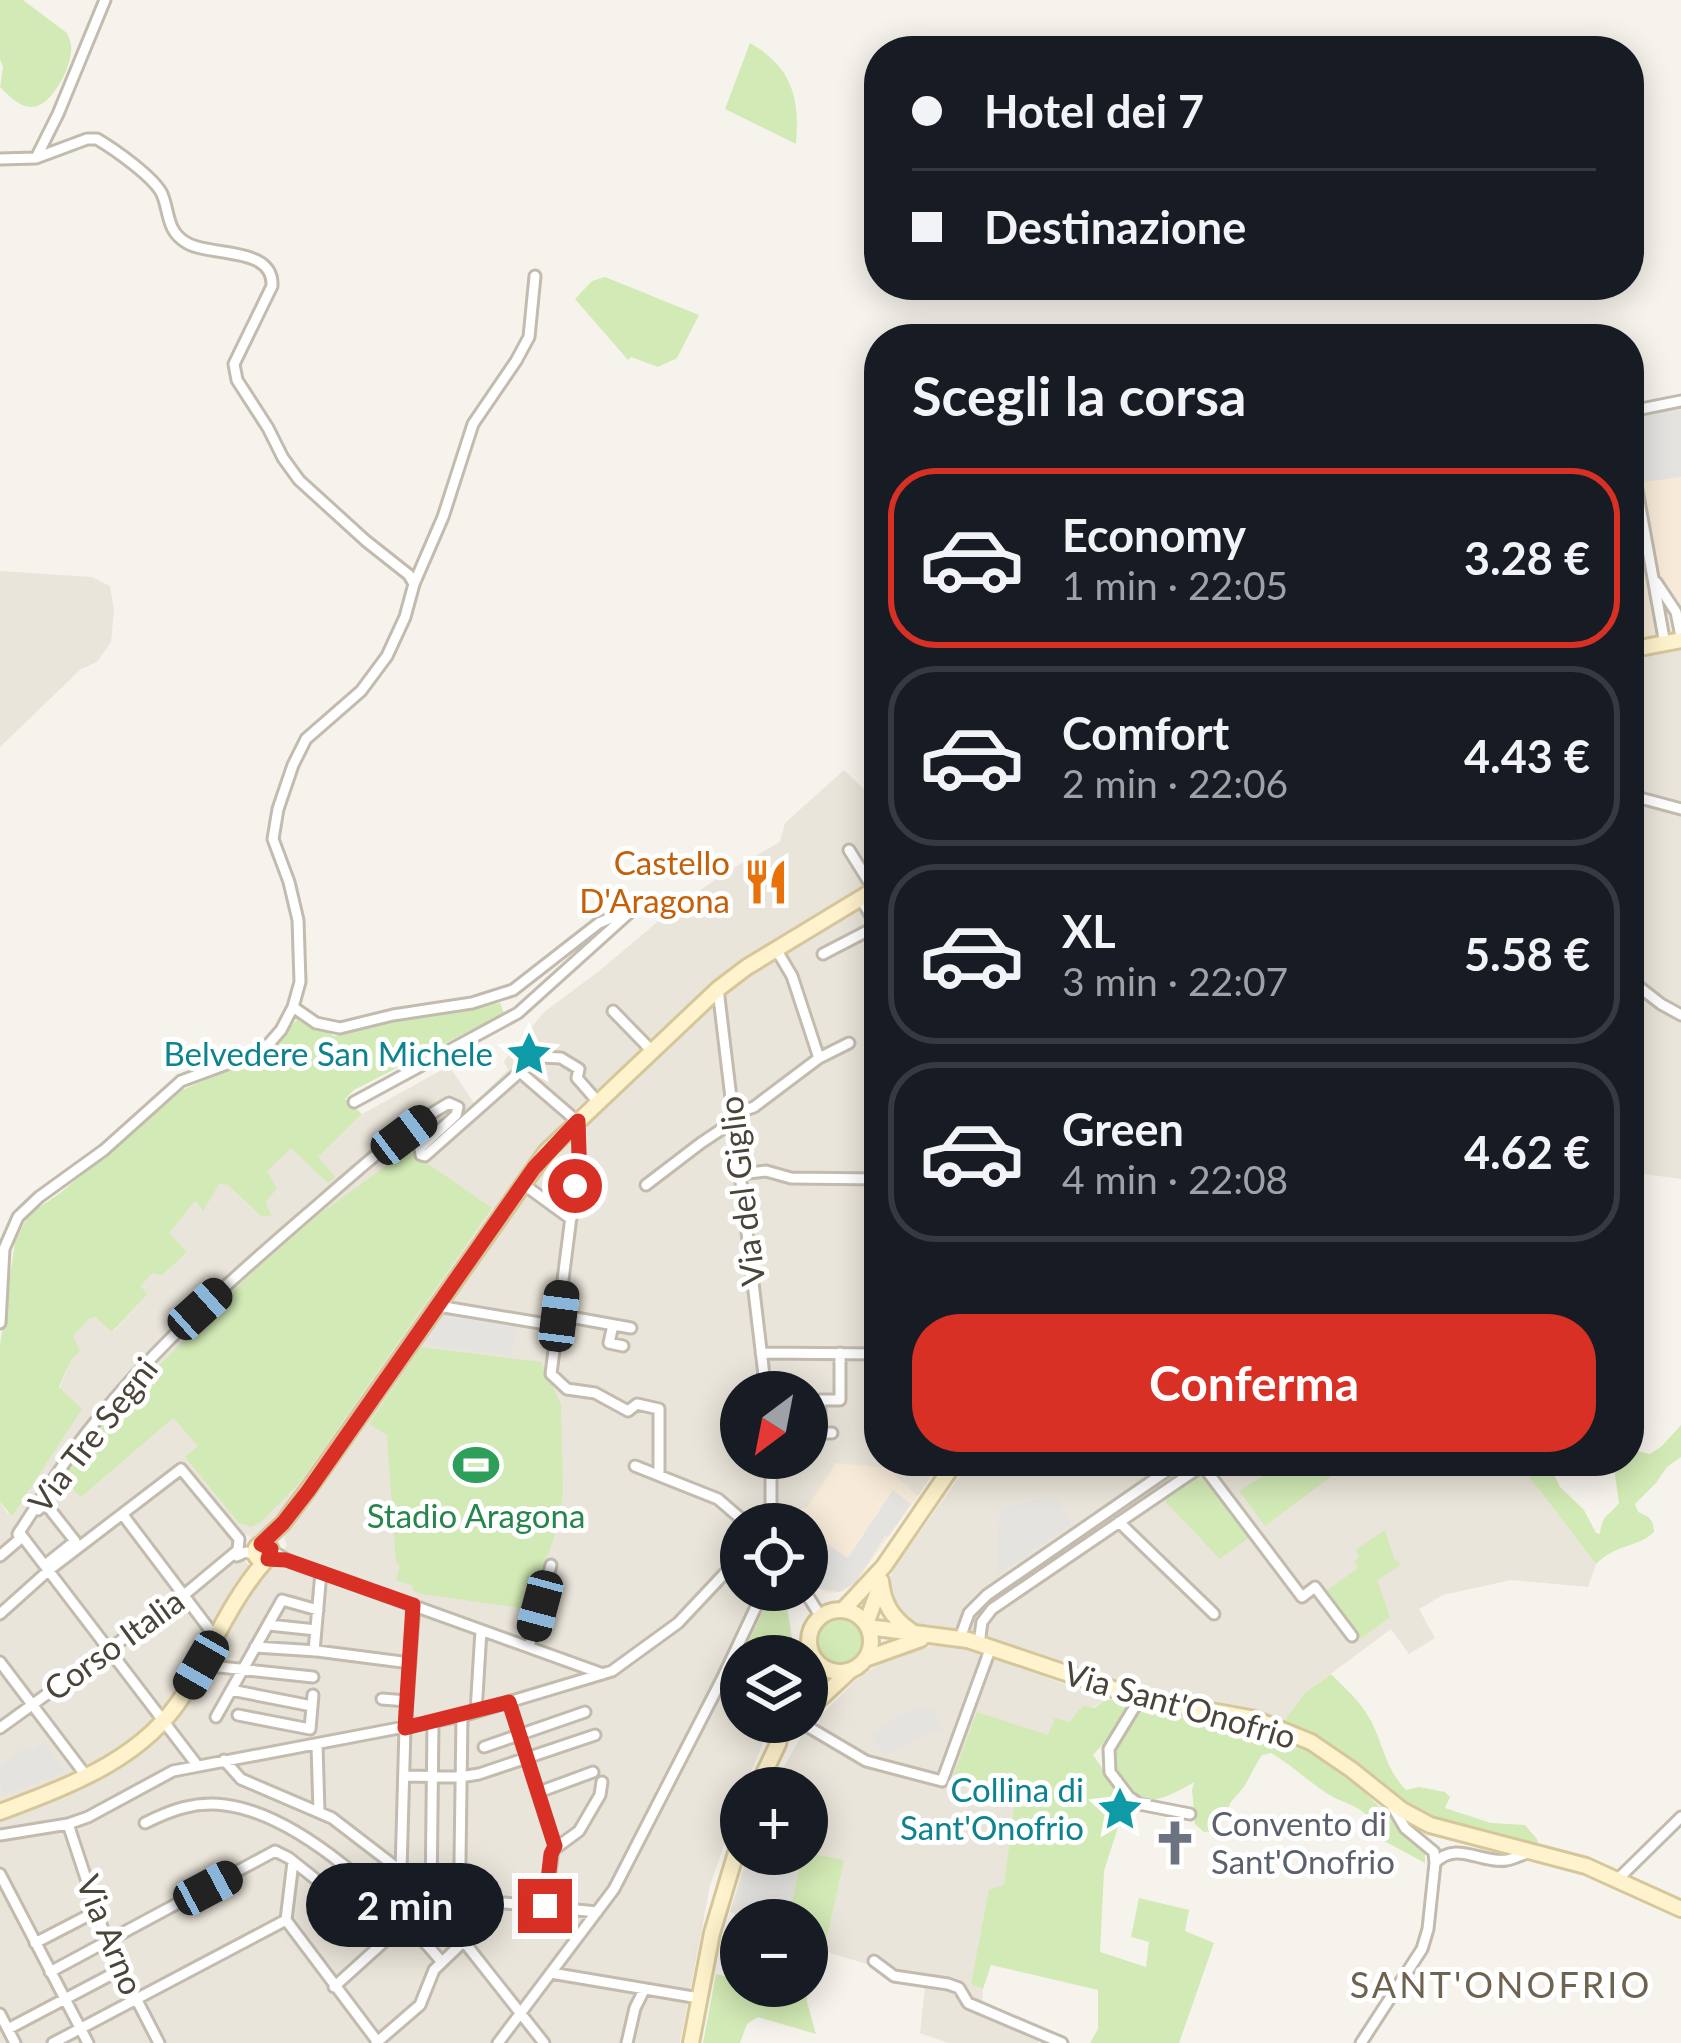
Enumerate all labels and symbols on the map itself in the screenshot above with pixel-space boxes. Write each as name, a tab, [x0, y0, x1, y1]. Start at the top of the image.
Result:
place label: Castello D'Aragona	[579, 842, 730, 920]
restaurant icon: Castello D'Aragona	[741, 857, 791, 907]
place icon: Belvedere San Michele	[504, 1029, 554, 1079]
place label: Belvedere San Michele	[164, 1033, 493, 1073]
street label: Via del Giglio	[710, 1094, 772, 1288]
car	[364, 1099, 444, 1171]
route start	[548, 1159, 602, 1213]
car	[161, 1272, 239, 1346]
car	[537, 1278, 581, 1354]
street label: Via Tre Segni	[19, 1349, 165, 1520]
north arrow	[720, 1371, 828, 1479]
sports icon: Stadio Aragona	[451, 1440, 501, 1490]
place label: Stadio Aragona	[367, 1495, 585, 1535]
car	[513, 1567, 567, 1645]
street label: Corso Italia	[36, 1580, 191, 1708]
car	[167, 1625, 235, 1705]
street label: Via Sant'Onofrio	[1060, 1652, 1301, 1756]
place label: Collina di Sant'Onofrio	[900, 1769, 1084, 1847]
place icon: Collina di Sant'Onofrio	[1095, 1784, 1145, 1834]
place label: Convento di Sant'Onofrio	[1211, 1803, 1395, 1881]
church icon: Convento di Sant'Onofrio	[1150, 1818, 1200, 1868]
car	[168, 1855, 248, 1921]
callout: 2 min	[305, 1864, 503, 1948]
street label: Via Arno	[69, 1869, 153, 2000]
route end	[518, 1879, 572, 1933]
district label: SANT'ONOFRIO	[1350, 1962, 1652, 2006]

